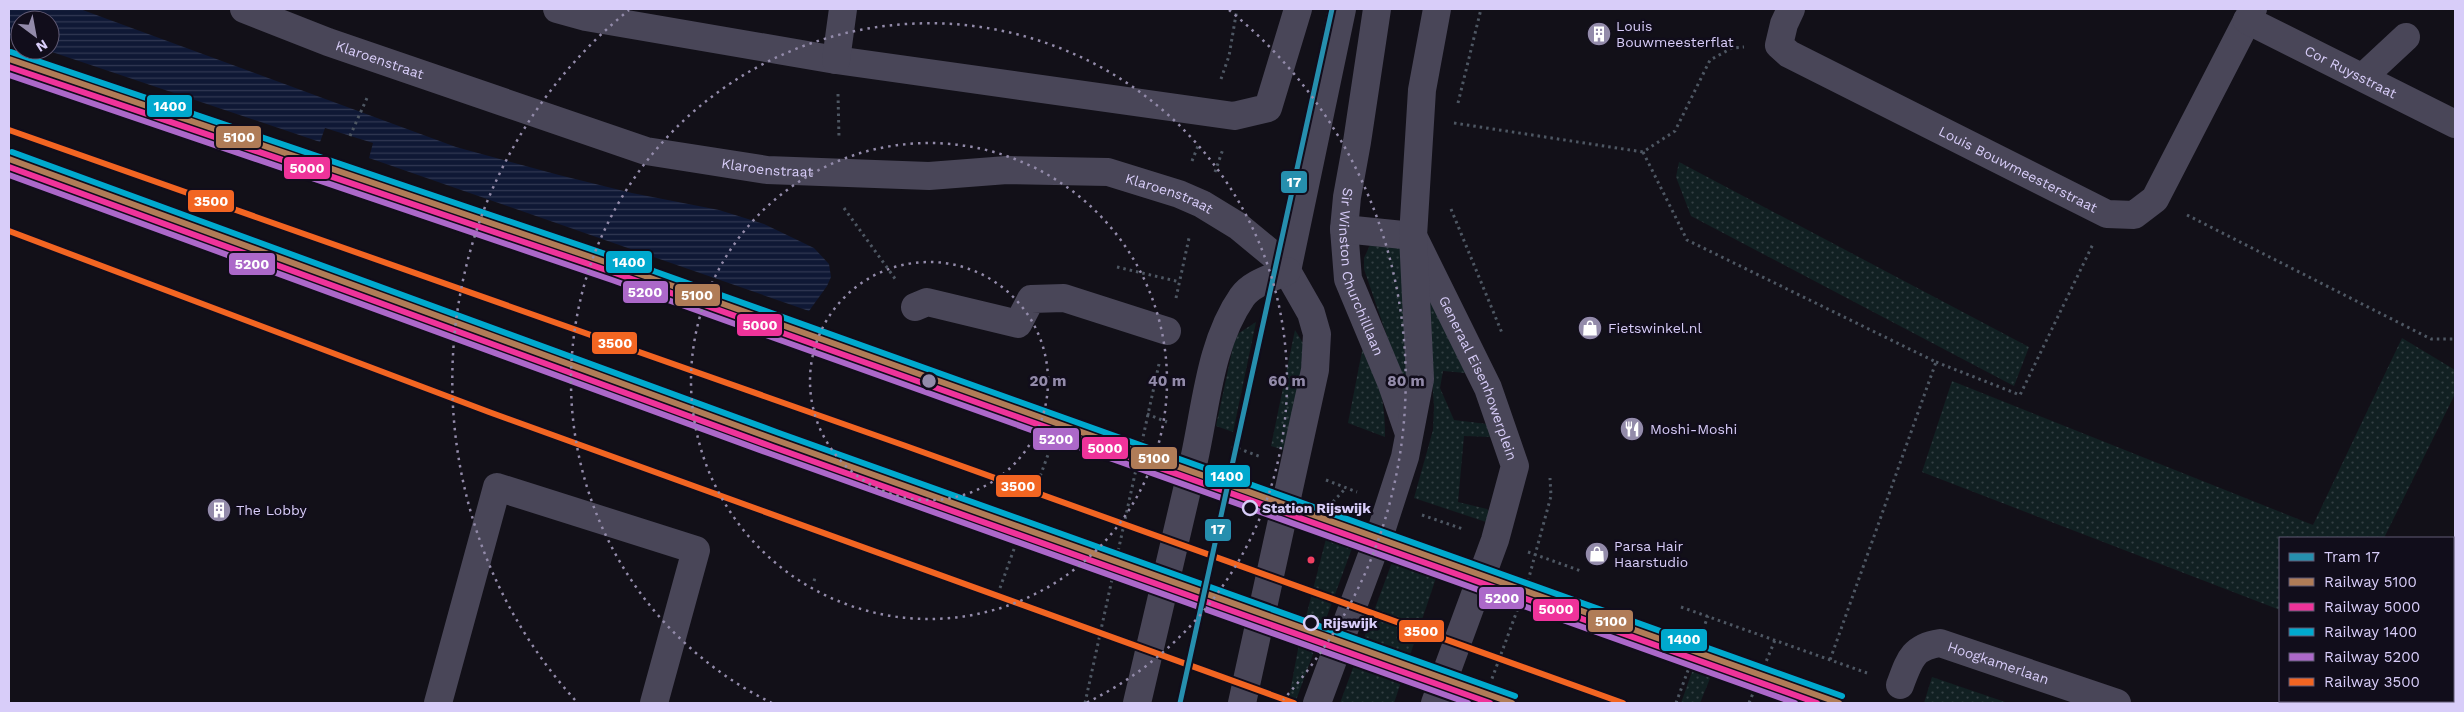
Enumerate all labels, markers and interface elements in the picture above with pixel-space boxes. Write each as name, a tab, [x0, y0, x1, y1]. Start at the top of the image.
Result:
north arrow	[10, 10, 60, 60]
place label: Louis Bouwmeesterflat	[1616, 18, 1734, 50]
building icon: Louis Bouwmeesterflat	[1586, 21, 1612, 47]
text: N	[33, 36, 51, 56]
street label: Klaroenstraat	[334, 37, 426, 82]
street label: Cor Ruysstraat	[2302, 42, 2399, 102]
line badge: 1400	[146, 94, 193, 118]
text: 1400	[153, 98, 187, 114]
street label: Louis Bouwmeesterstraat	[1936, 123, 2100, 216]
line badge: 5100	[215, 125, 262, 149]
text: 5100	[223, 129, 255, 145]
street label: Klaroenstraat	[720, 155, 814, 180]
line badge: 5000	[283, 156, 331, 180]
text: 5000	[289, 160, 325, 176]
street label: Klaroenstraat	[1123, 170, 1216, 217]
line badge: 17	[1280, 170, 1308, 194]
text: 17	[1287, 174, 1302, 190]
street label: Sir Winston Churchilllaan	[1336, 187, 1387, 358]
line badge: 3500	[187, 189, 235, 213]
text: 3500	[194, 193, 228, 209]
line badge: 1400	[605, 250, 653, 274]
line badge: 5200	[228, 252, 276, 276]
text: 1400	[612, 254, 646, 270]
text: 5200	[235, 256, 269, 272]
line badge: 5200	[622, 280, 669, 304]
line badge: 5100	[674, 283, 721, 307]
text: 5200	[628, 284, 662, 300]
text: 5100	[681, 287, 713, 303]
street label: Generaal Eisenhowerplein	[1436, 293, 1520, 462]
line badge: 5000	[736, 313, 783, 337]
shop icon: Fietswinkel.nl	[1577, 315, 1603, 341]
text: 5000	[742, 317, 778, 333]
place label: Fietswinkel.nl	[1608, 320, 1702, 336]
line badge: 3500	[591, 331, 638, 355]
text: 3500	[598, 335, 632, 351]
centre of rings	[920, 372, 938, 390]
text: 20 m	[1029, 372, 1067, 390]
text: 40 m	[1148, 372, 1186, 390]
text: 60 m	[1268, 372, 1306, 390]
text: 80 m	[1387, 372, 1425, 390]
restaurant icon: Moshi-Moshi	[1619, 416, 1645, 442]
place label: Moshi-Moshi	[1650, 421, 1737, 437]
line badge: 5200	[1032, 427, 1080, 451]
text: 5200	[1039, 431, 1073, 447]
line badge: 5000	[1081, 436, 1129, 460]
text: 5000	[1087, 440, 1123, 456]
line badge: 5100	[1130, 446, 1178, 470]
text: 5100	[1138, 450, 1170, 466]
line badge: 1400	[1204, 464, 1251, 488]
text: 1400	[1210, 468, 1244, 484]
line badge: 3500	[995, 474, 1042, 498]
text: 3500	[1001, 478, 1035, 494]
building icon: The Lobby	[206, 497, 232, 523]
marker: Station Rijswijk	[1242, 500, 1258, 516]
place label: Station Rijswijk	[1262, 500, 1371, 516]
place label: The Lobby	[236, 502, 308, 518]
line badge: 17	[1204, 518, 1232, 542]
text: 17	[1211, 521, 1226, 537]
legend	[2279, 537, 2454, 702]
place label: Parsa Hair Haarstudio	[1614, 538, 1688, 570]
shop icon: Parsa Hair Haarstudio	[1584, 541, 1610, 567]
text: Tram 17	[2324, 548, 2380, 566]
unlabelled marker	[1306, 555, 1316, 565]
text: Railway 5100	[2324, 573, 2417, 591]
line badge: 5200	[1478, 586, 1525, 610]
text: 5200	[1485, 590, 1519, 606]
line badge: 5000	[1532, 598, 1580, 622]
text: Railway 5000	[2324, 598, 2420, 616]
text: 5000	[1538, 601, 1574, 617]
line badge: 5100	[1587, 609, 1634, 633]
text: 5100	[1595, 613, 1627, 629]
marker: Rijswijk	[1303, 615, 1319, 631]
place label: Rijswijk	[1323, 615, 1378, 631]
line badge: 3500	[1398, 619, 1445, 643]
text: 3500	[1404, 623, 1438, 639]
text: Railway 1400	[2324, 623, 2417, 641]
line badge: 1400	[1660, 628, 1708, 652]
text: 1400	[1667, 631, 1701, 647]
street label: Hoogkamerlaan	[1945, 638, 2051, 687]
text: Railway 5200	[2324, 648, 2420, 666]
text: Railway 3500	[2324, 673, 2420, 691]

